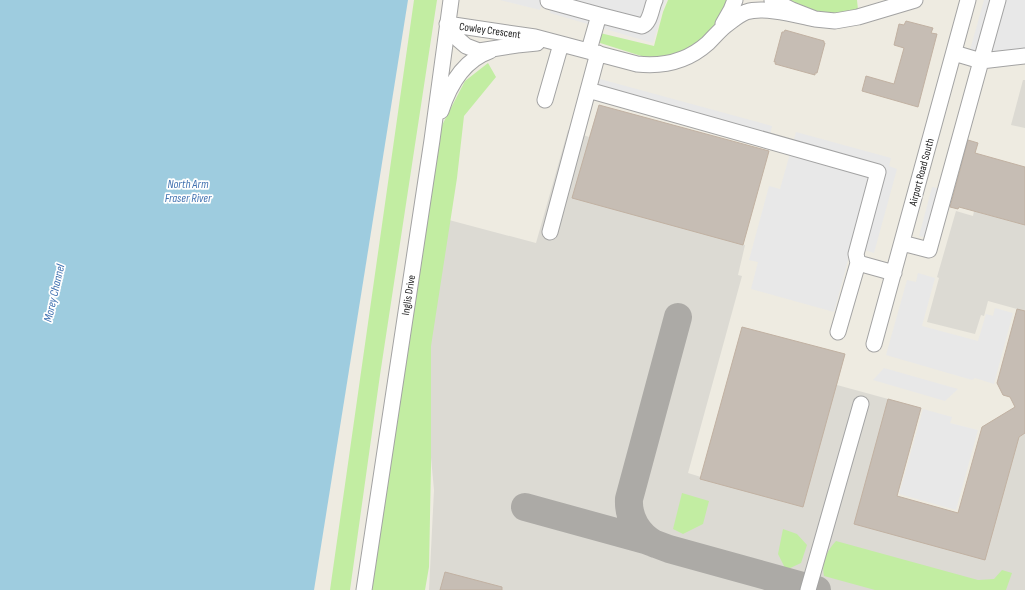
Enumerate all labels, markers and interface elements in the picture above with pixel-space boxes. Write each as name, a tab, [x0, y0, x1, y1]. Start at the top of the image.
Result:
street label: Cowley Crescent	[458, 20, 522, 41]
street label: Airport Road South	[906, 137, 937, 208]
water label: North Arm Fraser River	[165, 177, 212, 206]
water label: Morey Channel	[41, 262, 69, 323]
street label: Inglis Drive	[399, 274, 418, 316]

